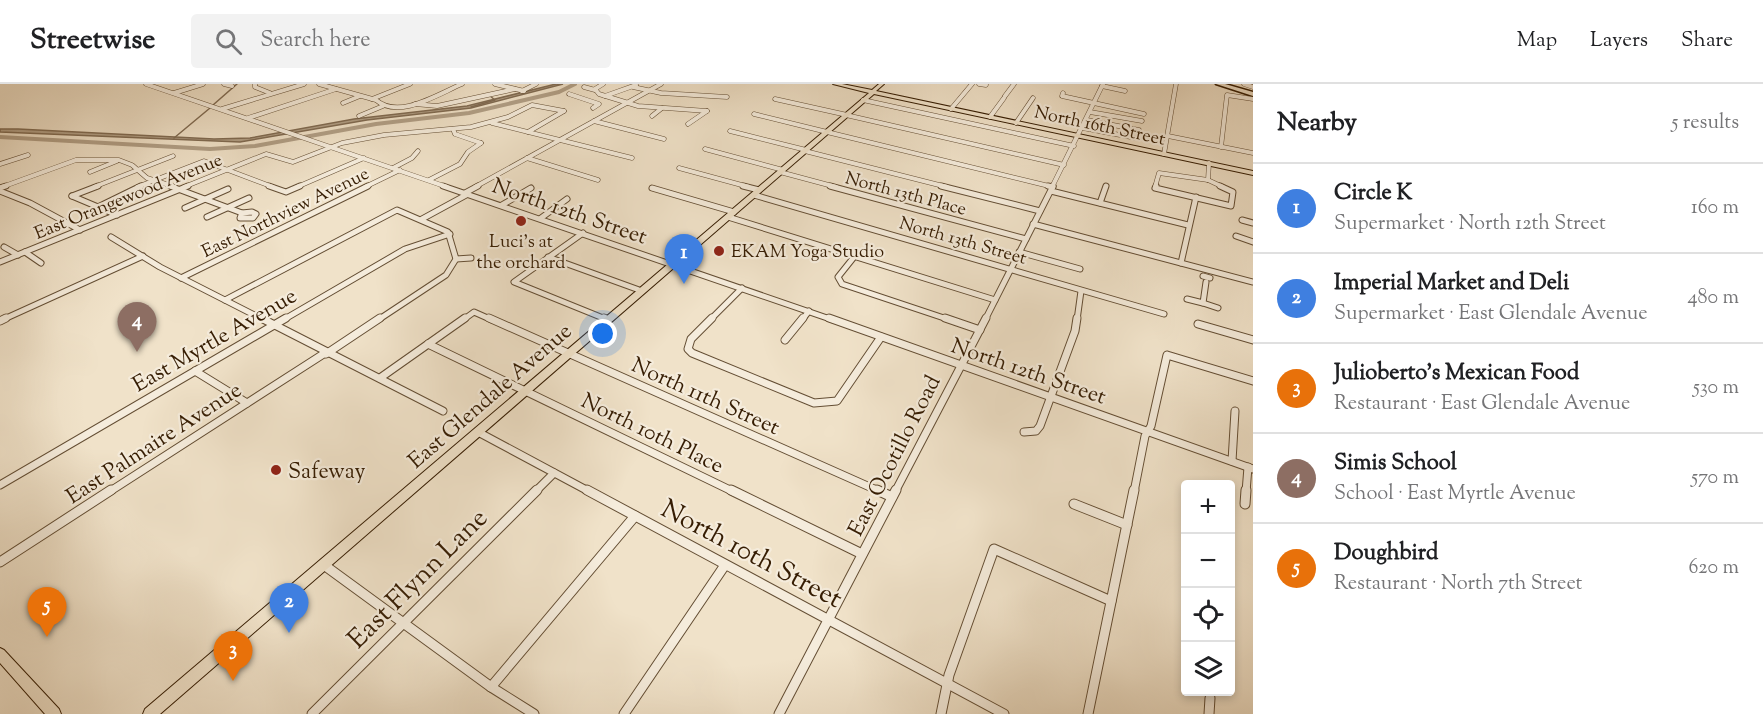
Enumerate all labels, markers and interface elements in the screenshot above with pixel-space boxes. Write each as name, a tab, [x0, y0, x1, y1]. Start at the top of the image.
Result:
search box	[191, 14, 611, 68]
text: Streetwise	[30, 21, 155, 61]
icon: search	[212, 25, 245, 58]
text: Search here	[260, 25, 371, 57]
text: Map	[1517, 26, 1557, 56]
text: Layers	[1590, 26, 1648, 56]
text: Share	[1681, 26, 1733, 56]
street label: North 16th Street	[1032, 100, 1167, 154]
text: Nearby	[1277, 105, 1357, 142]
text: 5 results	[1672, 109, 1739, 138]
street label: East Orangewood Avenue	[31, 148, 227, 247]
street label: East Northview Avenue	[198, 162, 374, 266]
street label: North 13th Place	[842, 166, 969, 224]
street label: North 12th Street	[487, 171, 651, 255]
text: Circle K	[1334, 178, 1412, 210]
text: 1	[1293, 194, 1300, 223]
text: 160 m	[1691, 194, 1739, 223]
text: Supermarket · North 12th Street	[1334, 210, 1606, 239]
street label: North 13th Street	[896, 211, 1029, 273]
marker: Luci’s at the orchard	[514, 214, 528, 228]
place label: Luci’s at the orchard	[477, 230, 565, 277]
pin: 1	[664, 234, 704, 284]
place label: EKAM Yoga Studio	[731, 240, 884, 266]
marker: EKAM Yoga Studio	[712, 244, 726, 258]
text: Imperial Market and Deli	[1334, 268, 1569, 300]
street label: East Myrtle Avenue	[127, 281, 304, 402]
text: 2	[1292, 284, 1301, 313]
text: 480 m	[1688, 284, 1739, 313]
text: Supermarket · East Glendale Avenue	[1334, 300, 1648, 329]
pin: 4	[118, 302, 156, 352]
street label: East Glendale Avenue	[402, 317, 580, 478]
your location	[588, 319, 617, 348]
street label: North 12th Street	[946, 331, 1110, 415]
street label: North 11th Street	[625, 351, 785, 445]
text: Julioberto's Mexican Food	[1334, 358, 1579, 390]
street label: East Ocotillo Road	[841, 370, 950, 542]
text: 3	[1292, 374, 1301, 403]
text: 530 m	[1693, 374, 1739, 403]
street label: East Palmaire Avenue	[60, 376, 249, 513]
street label: North 10th Place	[575, 386, 728, 483]
text: Restaurant · East Glendale Avenue	[1334, 390, 1630, 419]
text: Simis School	[1334, 448, 1457, 480]
place label: Safeway	[288, 457, 366, 489]
marker: Safeway	[269, 463, 283, 477]
text: 4	[1291, 464, 1302, 493]
text: 570 m	[1691, 464, 1739, 493]
map controls	[1181, 480, 1235, 696]
button: +	[1181, 480, 1235, 534]
text: School · East Myrtle Avenue	[1334, 480, 1576, 509]
street label: North 10th Street	[653, 491, 849, 619]
street label: East Flynn Lane	[340, 501, 498, 659]
button: −	[1181, 534, 1235, 588]
text: Doughbird	[1334, 538, 1438, 570]
text: 5	[1293, 554, 1300, 583]
text: 620 m	[1689, 554, 1739, 583]
text: Restaurant · North 7th Street	[1334, 570, 1582, 599]
pin: 2	[270, 584, 308, 633]
pin: 5	[28, 588, 66, 637]
button: locate	[1181, 588, 1235, 642]
pin: 3	[214, 632, 252, 681]
button: layers	[1181, 642, 1235, 696]

